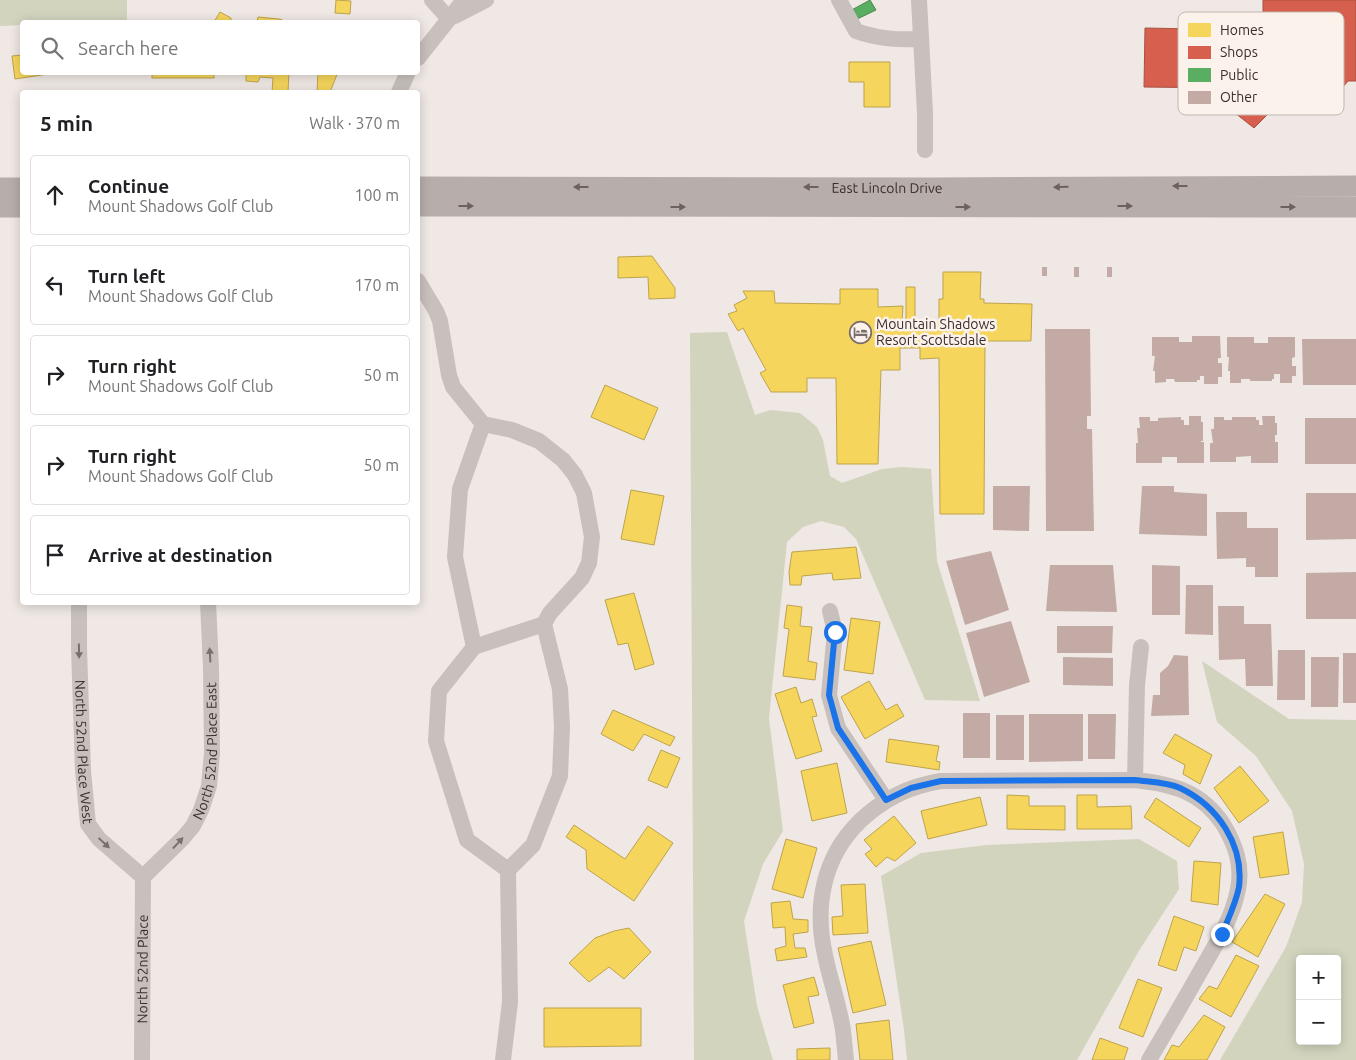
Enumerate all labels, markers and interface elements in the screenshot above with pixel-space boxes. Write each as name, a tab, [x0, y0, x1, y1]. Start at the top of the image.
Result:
legend	[1178, 12, 1344, 115]
search box	[20, 20, 420, 75]
text: Homes	[1220, 22, 1264, 38]
icon: search	[38, 34, 66, 62]
text: Search here	[78, 37, 178, 59]
text: Shops	[1220, 44, 1258, 60]
text: Public	[1220, 67, 1259, 83]
text: Other	[1220, 89, 1258, 105]
text: 5 min	[40, 111, 93, 135]
text: Walk · 370 m	[309, 114, 400, 132]
text: Continue	[88, 175, 169, 197]
street label: East Lincoln Drive	[831, 180, 943, 196]
icon: ahead	[41, 181, 69, 209]
one-way arrow	[1172, 182, 1188, 190]
one-way arrow	[572, 183, 588, 191]
one-way arrow	[803, 183, 819, 191]
one-way arrow	[1053, 183, 1069, 191]
text: 100 m	[354, 186, 399, 204]
text: Mount Shadows Golf Club	[88, 197, 273, 215]
one-way arrow	[459, 202, 475, 210]
one-way arrow	[1118, 202, 1134, 210]
one-way arrow	[670, 203, 686, 211]
one-way arrow	[955, 203, 971, 211]
one-way arrow	[1280, 203, 1296, 211]
text: Turn left	[88, 265, 166, 287]
icon: left	[41, 271, 69, 299]
text: 170 m	[354, 276, 399, 294]
text: Mount Shadows Golf Club	[88, 287, 273, 305]
place label: Mountain Shadows Resort Scottsdale	[876, 316, 995, 348]
hotel icon: Mountain Shadows Resort Scottsdale	[848, 320, 872, 344]
text: Turn right	[88, 355, 176, 377]
icon: right	[41, 361, 69, 389]
text: 50 m	[363, 366, 399, 384]
text: Mount Shadows Golf Club	[88, 377, 273, 395]
text: Turn right	[88, 445, 176, 467]
icon: right	[41, 451, 69, 479]
text: 50 m	[363, 456, 399, 474]
text: Mount Shadows Golf Club	[88, 467, 273, 485]
icon: arrive	[41, 541, 69, 569]
text: Arrive at destination	[88, 544, 273, 566]
route start	[824, 621, 847, 644]
one-way arrow	[75, 643, 83, 659]
one-way arrow	[206, 646, 214, 662]
street label: North 52nd Place West	[72, 680, 96, 825]
street label: North 52nd Place East	[189, 682, 220, 822]
one-way arrow	[97, 837, 109, 849]
one-way arrow	[172, 838, 184, 850]
street label: North 52nd Place	[134, 914, 151, 1024]
route end	[1211, 923, 1234, 946]
map controls	[1296, 955, 1341, 1045]
button: +	[1296, 955, 1341, 1000]
button: −	[1296, 1000, 1341, 1045]

